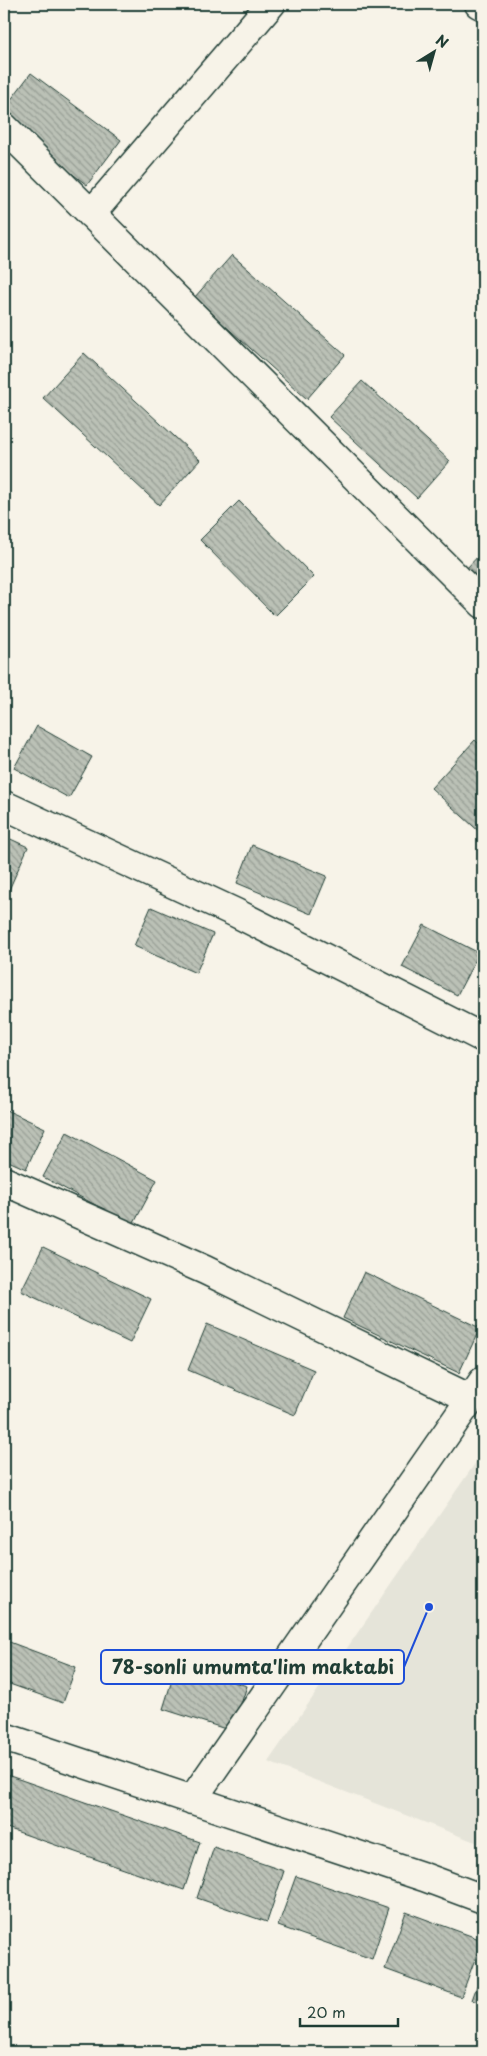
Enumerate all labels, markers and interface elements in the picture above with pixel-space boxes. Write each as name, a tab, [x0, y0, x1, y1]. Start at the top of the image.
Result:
north arrow	[410, 28, 460, 78]
text: N	[431, 29, 453, 53]
callout: 78-sonli umumta'lim maktabi	[101, 1650, 404, 1684]
text: 78-sonli umumta'lim maktabi	[112, 1652, 394, 1680]
scale bar	[300, 1996, 397, 2028]
text: 20 m	[307, 2000, 346, 2023]

